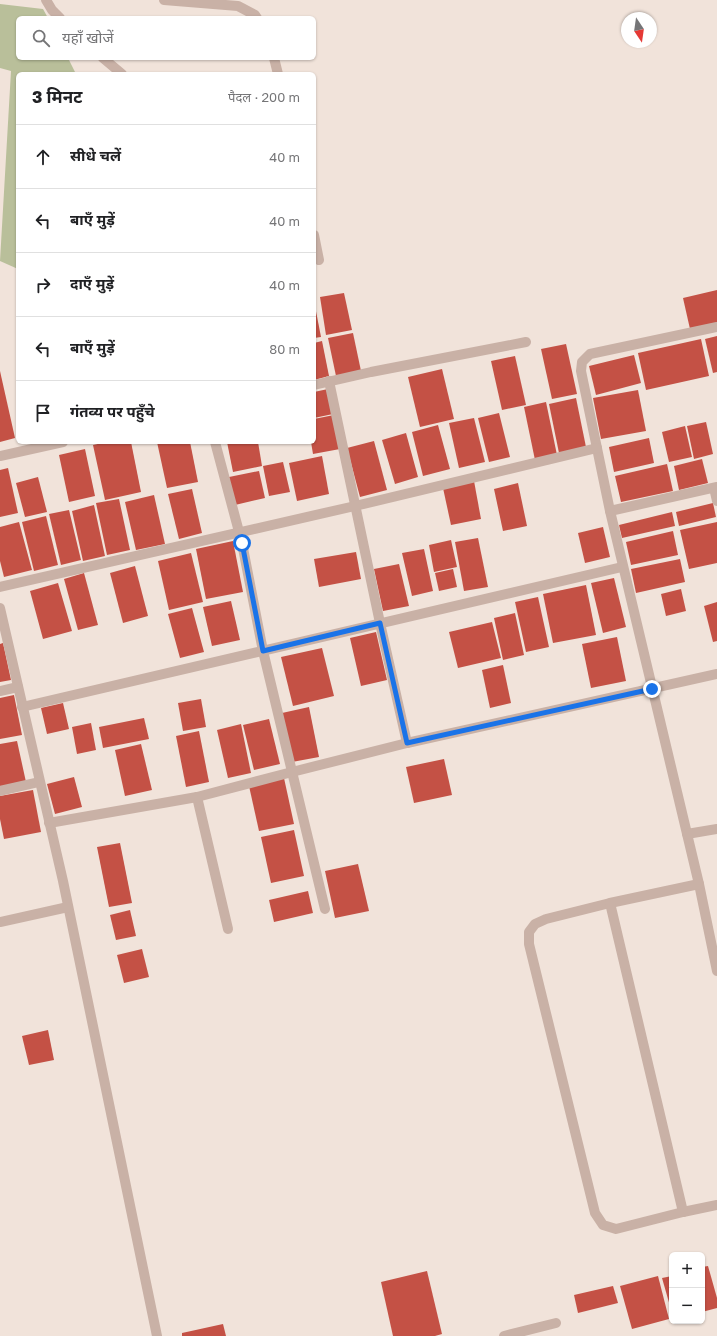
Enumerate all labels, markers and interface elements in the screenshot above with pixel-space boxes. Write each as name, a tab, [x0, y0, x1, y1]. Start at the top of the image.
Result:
north arrow	[621, 12, 657, 48]
search box	[16, 16, 316, 60]
icon: search	[30, 27, 52, 49]
text: यहाँ खोजें	[62, 28, 114, 46]
text: 3 मिनट	[32, 86, 82, 107]
text: पैदल · 200 m	[228, 89, 300, 105]
icon: ahead	[32, 146, 54, 168]
text: सीधे चलें	[70, 146, 121, 164]
text: 40 m	[269, 149, 300, 165]
icon: left	[32, 210, 54, 232]
text: बाएँ मुड़ें	[70, 210, 115, 228]
text: 40 m	[269, 213, 300, 229]
icon: right	[32, 274, 54, 296]
text: दाएँ मुड़ें	[70, 274, 114, 292]
text: 40 m	[269, 277, 300, 293]
icon: left	[32, 338, 54, 360]
text: बाएँ मुड़ें	[70, 338, 115, 356]
text: 80 m	[269, 341, 300, 357]
icon: arrive	[32, 402, 54, 424]
text: गंतव्य पर पहुँचे	[70, 402, 155, 420]
route start	[233, 534, 251, 552]
route end	[643, 680, 661, 698]
map controls	[669, 1252, 705, 1324]
button: +	[669, 1252, 705, 1288]
button: −	[669, 1288, 705, 1324]

